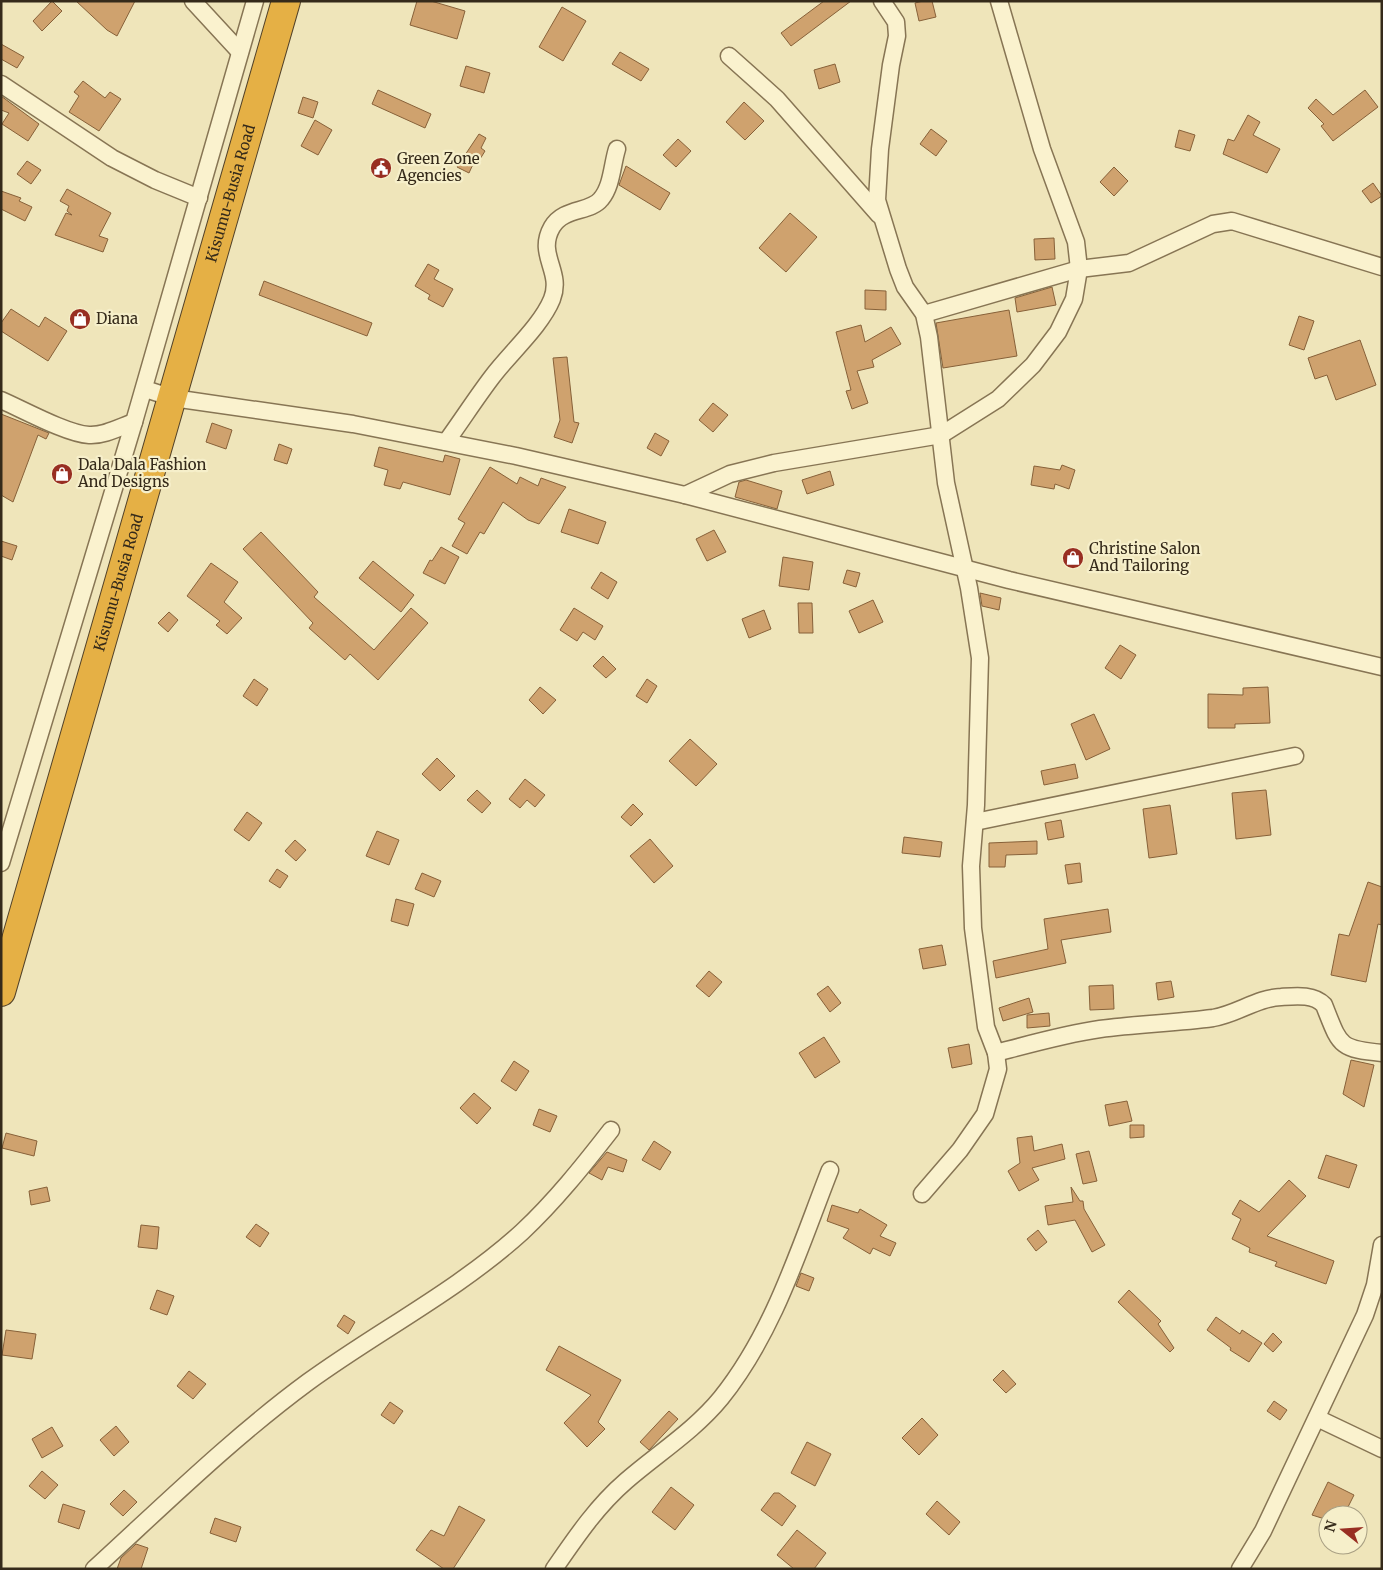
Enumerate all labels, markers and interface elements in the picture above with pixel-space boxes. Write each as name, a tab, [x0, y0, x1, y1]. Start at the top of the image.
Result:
street label: Kisumu-Busia Road	[201, 122, 259, 264]
place label: Green Zone Agencies	[396, 149, 480, 185]
public building icon: Green Zone Agencies	[369, 156, 393, 180]
shop icon: Diana	[68, 307, 92, 331]
place label: Diana	[96, 309, 138, 328]
place label: Dala Dala Fashion And Designs	[77, 455, 207, 491]
shop icon: Dala Dala Fashion And Designs	[50, 462, 74, 486]
street label: Kisumu-Busia Road	[89, 511, 147, 653]
place label: Christine Salon And Tailoring	[1088, 539, 1200, 575]
shop icon: Christine Salon And Tailoring	[1061, 546, 1085, 570]
north arrow	[1318, 1505, 1368, 1555]
text: N	[1320, 1518, 1341, 1534]

